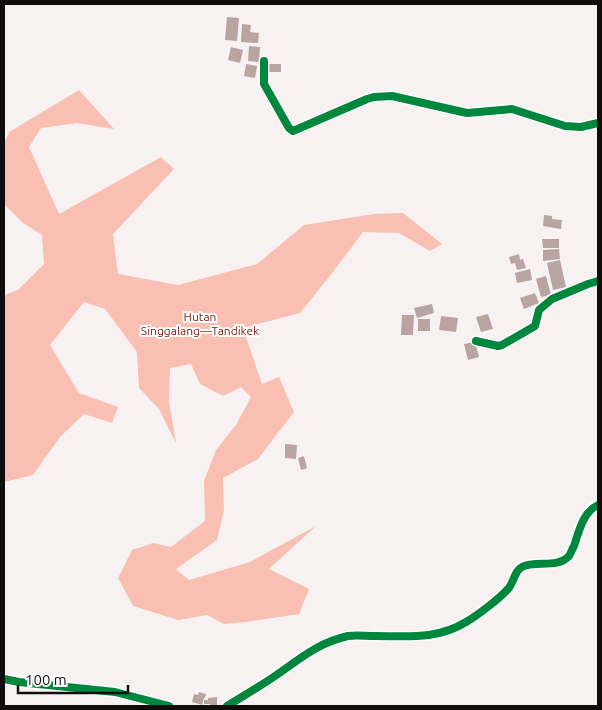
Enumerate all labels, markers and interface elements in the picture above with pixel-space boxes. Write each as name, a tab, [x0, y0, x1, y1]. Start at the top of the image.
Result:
park label: Hutan Singgalang—Tandikek	[141, 310, 259, 337]
scale bar	[18, 662, 128, 694]
text: 100 m	[25, 671, 67, 688]

